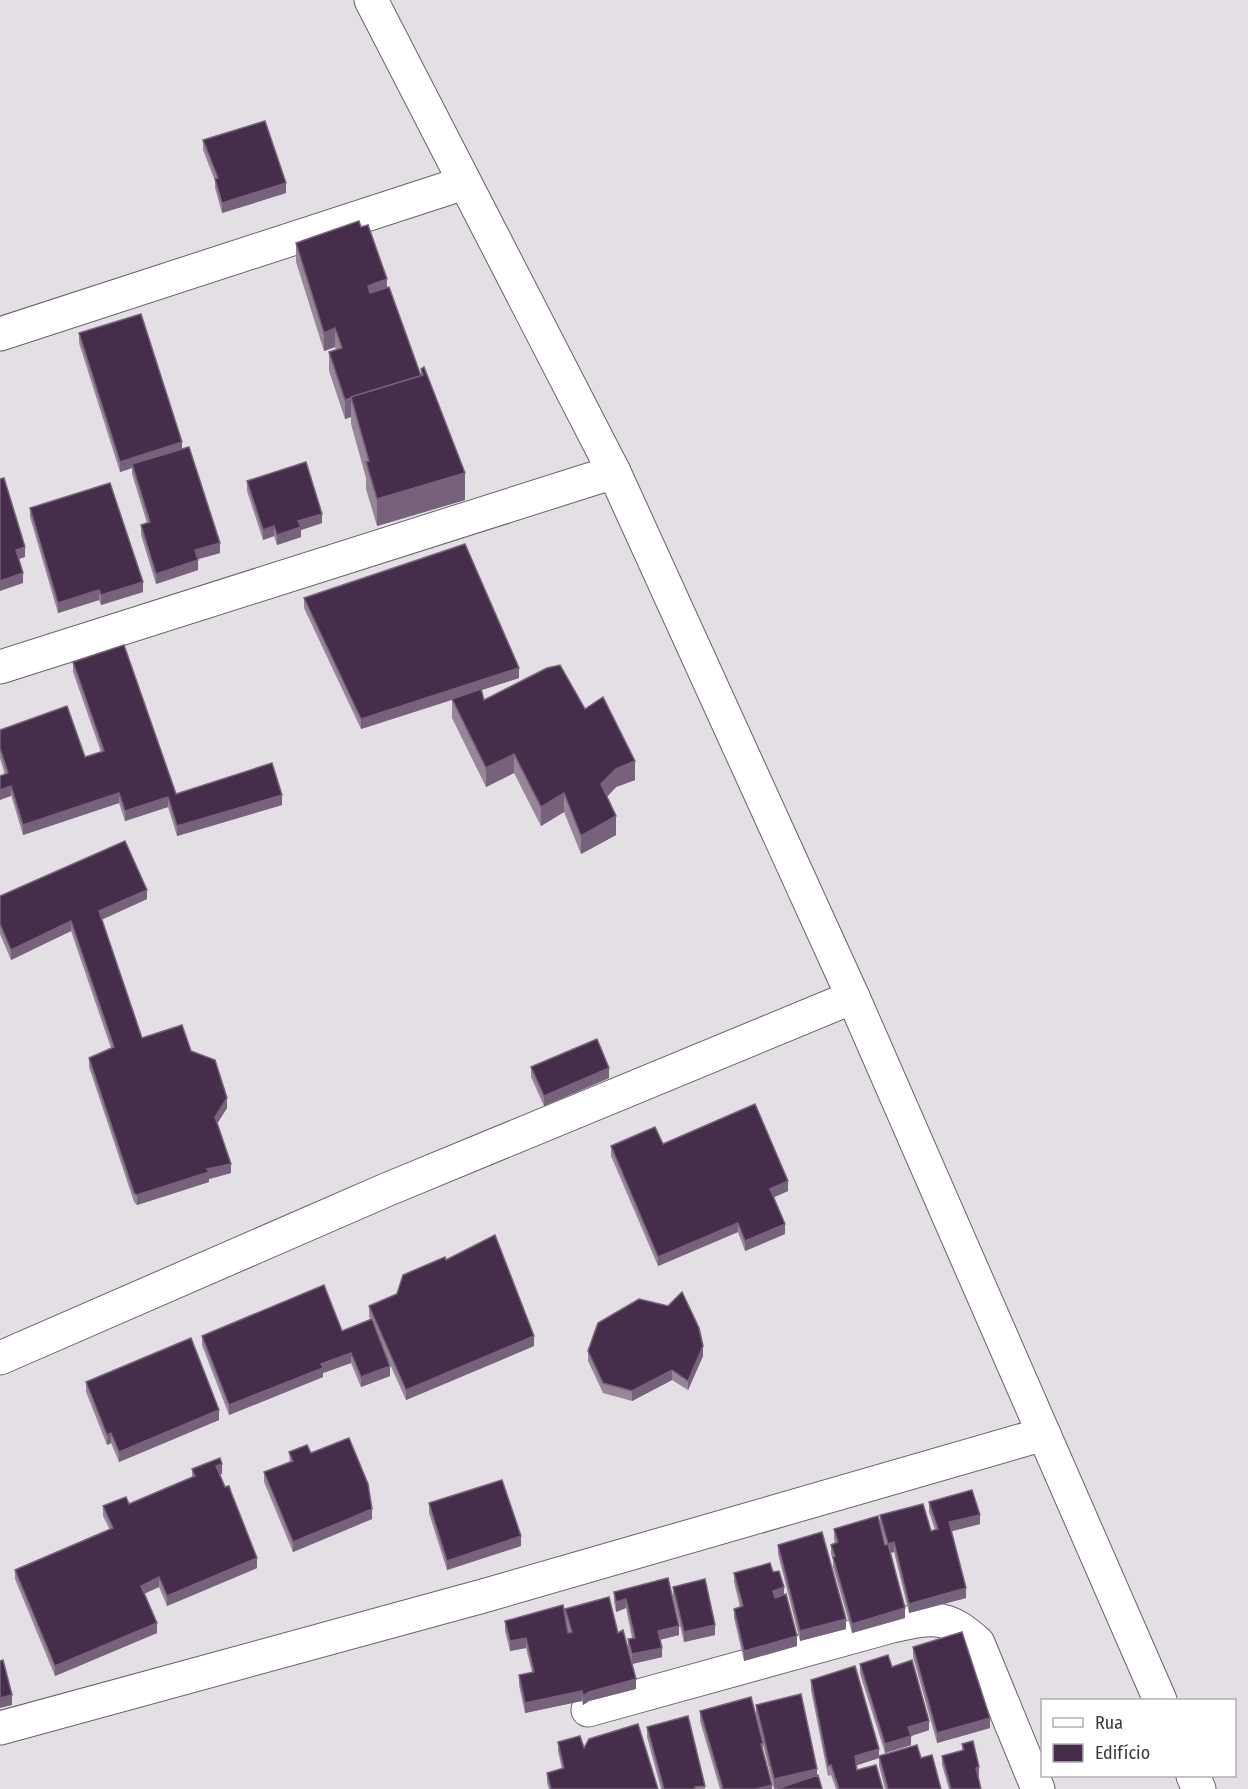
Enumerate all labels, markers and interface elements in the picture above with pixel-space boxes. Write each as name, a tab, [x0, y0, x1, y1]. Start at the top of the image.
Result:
legend	[1041, 1699, 1236, 1777]
text: Rua	[1095, 1712, 1123, 1734]
text: Edifício	[1095, 1742, 1150, 1764]

